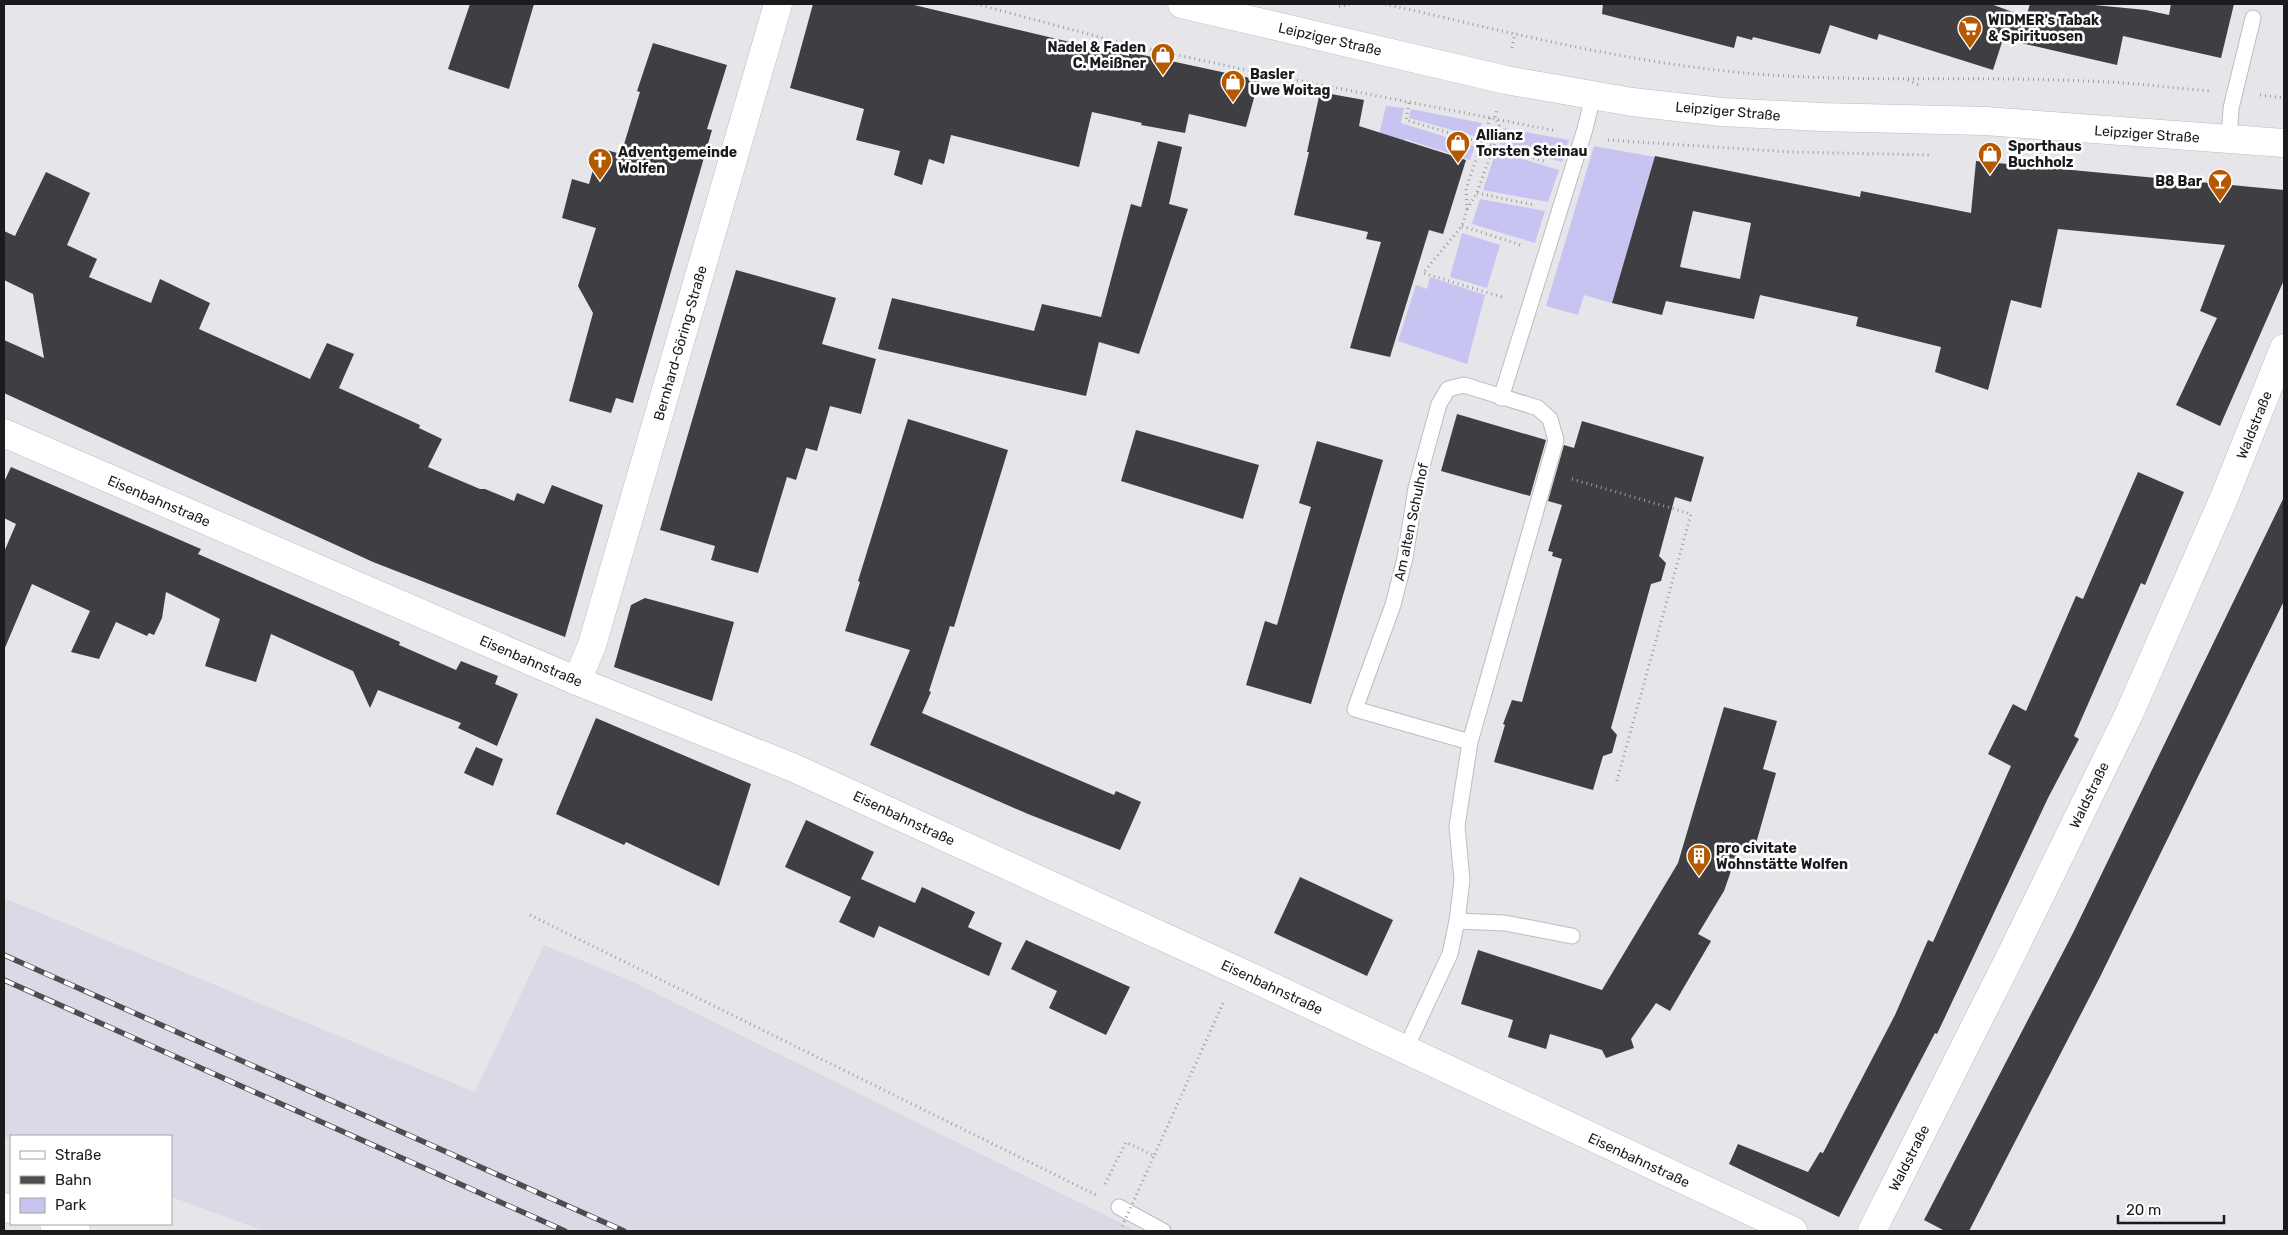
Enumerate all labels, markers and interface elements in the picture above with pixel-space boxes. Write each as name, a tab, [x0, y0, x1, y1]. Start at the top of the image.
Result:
place label: WIDMER's Tabak & Spirituosen	[1988, 12, 2100, 45]
supermarket icon: WIDMER's Tabak & Spirituosen	[1957, 15, 1983, 49]
street label: Leipziger Straße	[1277, 19, 1383, 60]
place label: Nadel & Faden C. Meißner	[1047, 39, 1147, 72]
shop icon: Nadel & Faden C. Meißner	[1150, 42, 1176, 76]
place label: Basler Uwe Woitag	[1250, 66, 1331, 99]
shop icon: Basler Uwe Woitag	[1220, 69, 1246, 103]
street label: Leipziger Straße	[1675, 98, 1781, 125]
street label: Leipziger Straße	[2094, 122, 2200, 147]
place label: Allianz Torsten Steinau	[1476, 127, 1587, 160]
shop icon: Allianz Torsten Steinau	[1445, 130, 1471, 164]
place label: Sporthaus Buchholz	[2008, 138, 2082, 171]
shop icon: Sporthaus Buchholz	[1977, 141, 2003, 175]
place label: Adventgemeinde Wolfen	[618, 144, 737, 177]
church icon: Adventgemeinde Wolfen	[587, 147, 613, 181]
bar icon: B8 Bar	[2207, 168, 2233, 202]
place label: B8 Bar	[2155, 173, 2203, 190]
street label: Bernhard-Göring-Straße	[650, 264, 711, 423]
street label: Waldstraße	[2233, 388, 2276, 462]
street label: Am alten Schulhof	[1391, 461, 1432, 583]
street label: Eisenbahnstraße	[105, 472, 213, 531]
street label: Eisenbahnstraße	[477, 632, 585, 691]
street label: Waldstraße	[2066, 759, 2113, 831]
street label: Eisenbahnstraße	[850, 787, 957, 849]
place label: pro civitate Wohnstätte Wolfen	[1716, 840, 1848, 873]
building icon: pro civitate Wohnstätte Wolfen	[1686, 843, 1712, 877]
street label: Eisenbahnstraße	[1218, 956, 1325, 1018]
street label: Waldstraße	[1886, 1122, 1933, 1194]
street label: Eisenbahnstraße	[1585, 1129, 1692, 1191]
legend	[10, 1135, 172, 1225]
text: Straße	[55, 1146, 101, 1164]
text: Bahn	[55, 1171, 92, 1189]
scale bar	[2118, 1192, 2224, 1224]
text: Park	[55, 1196, 86, 1214]
text: 20 m	[2126, 1201, 2161, 1219]

